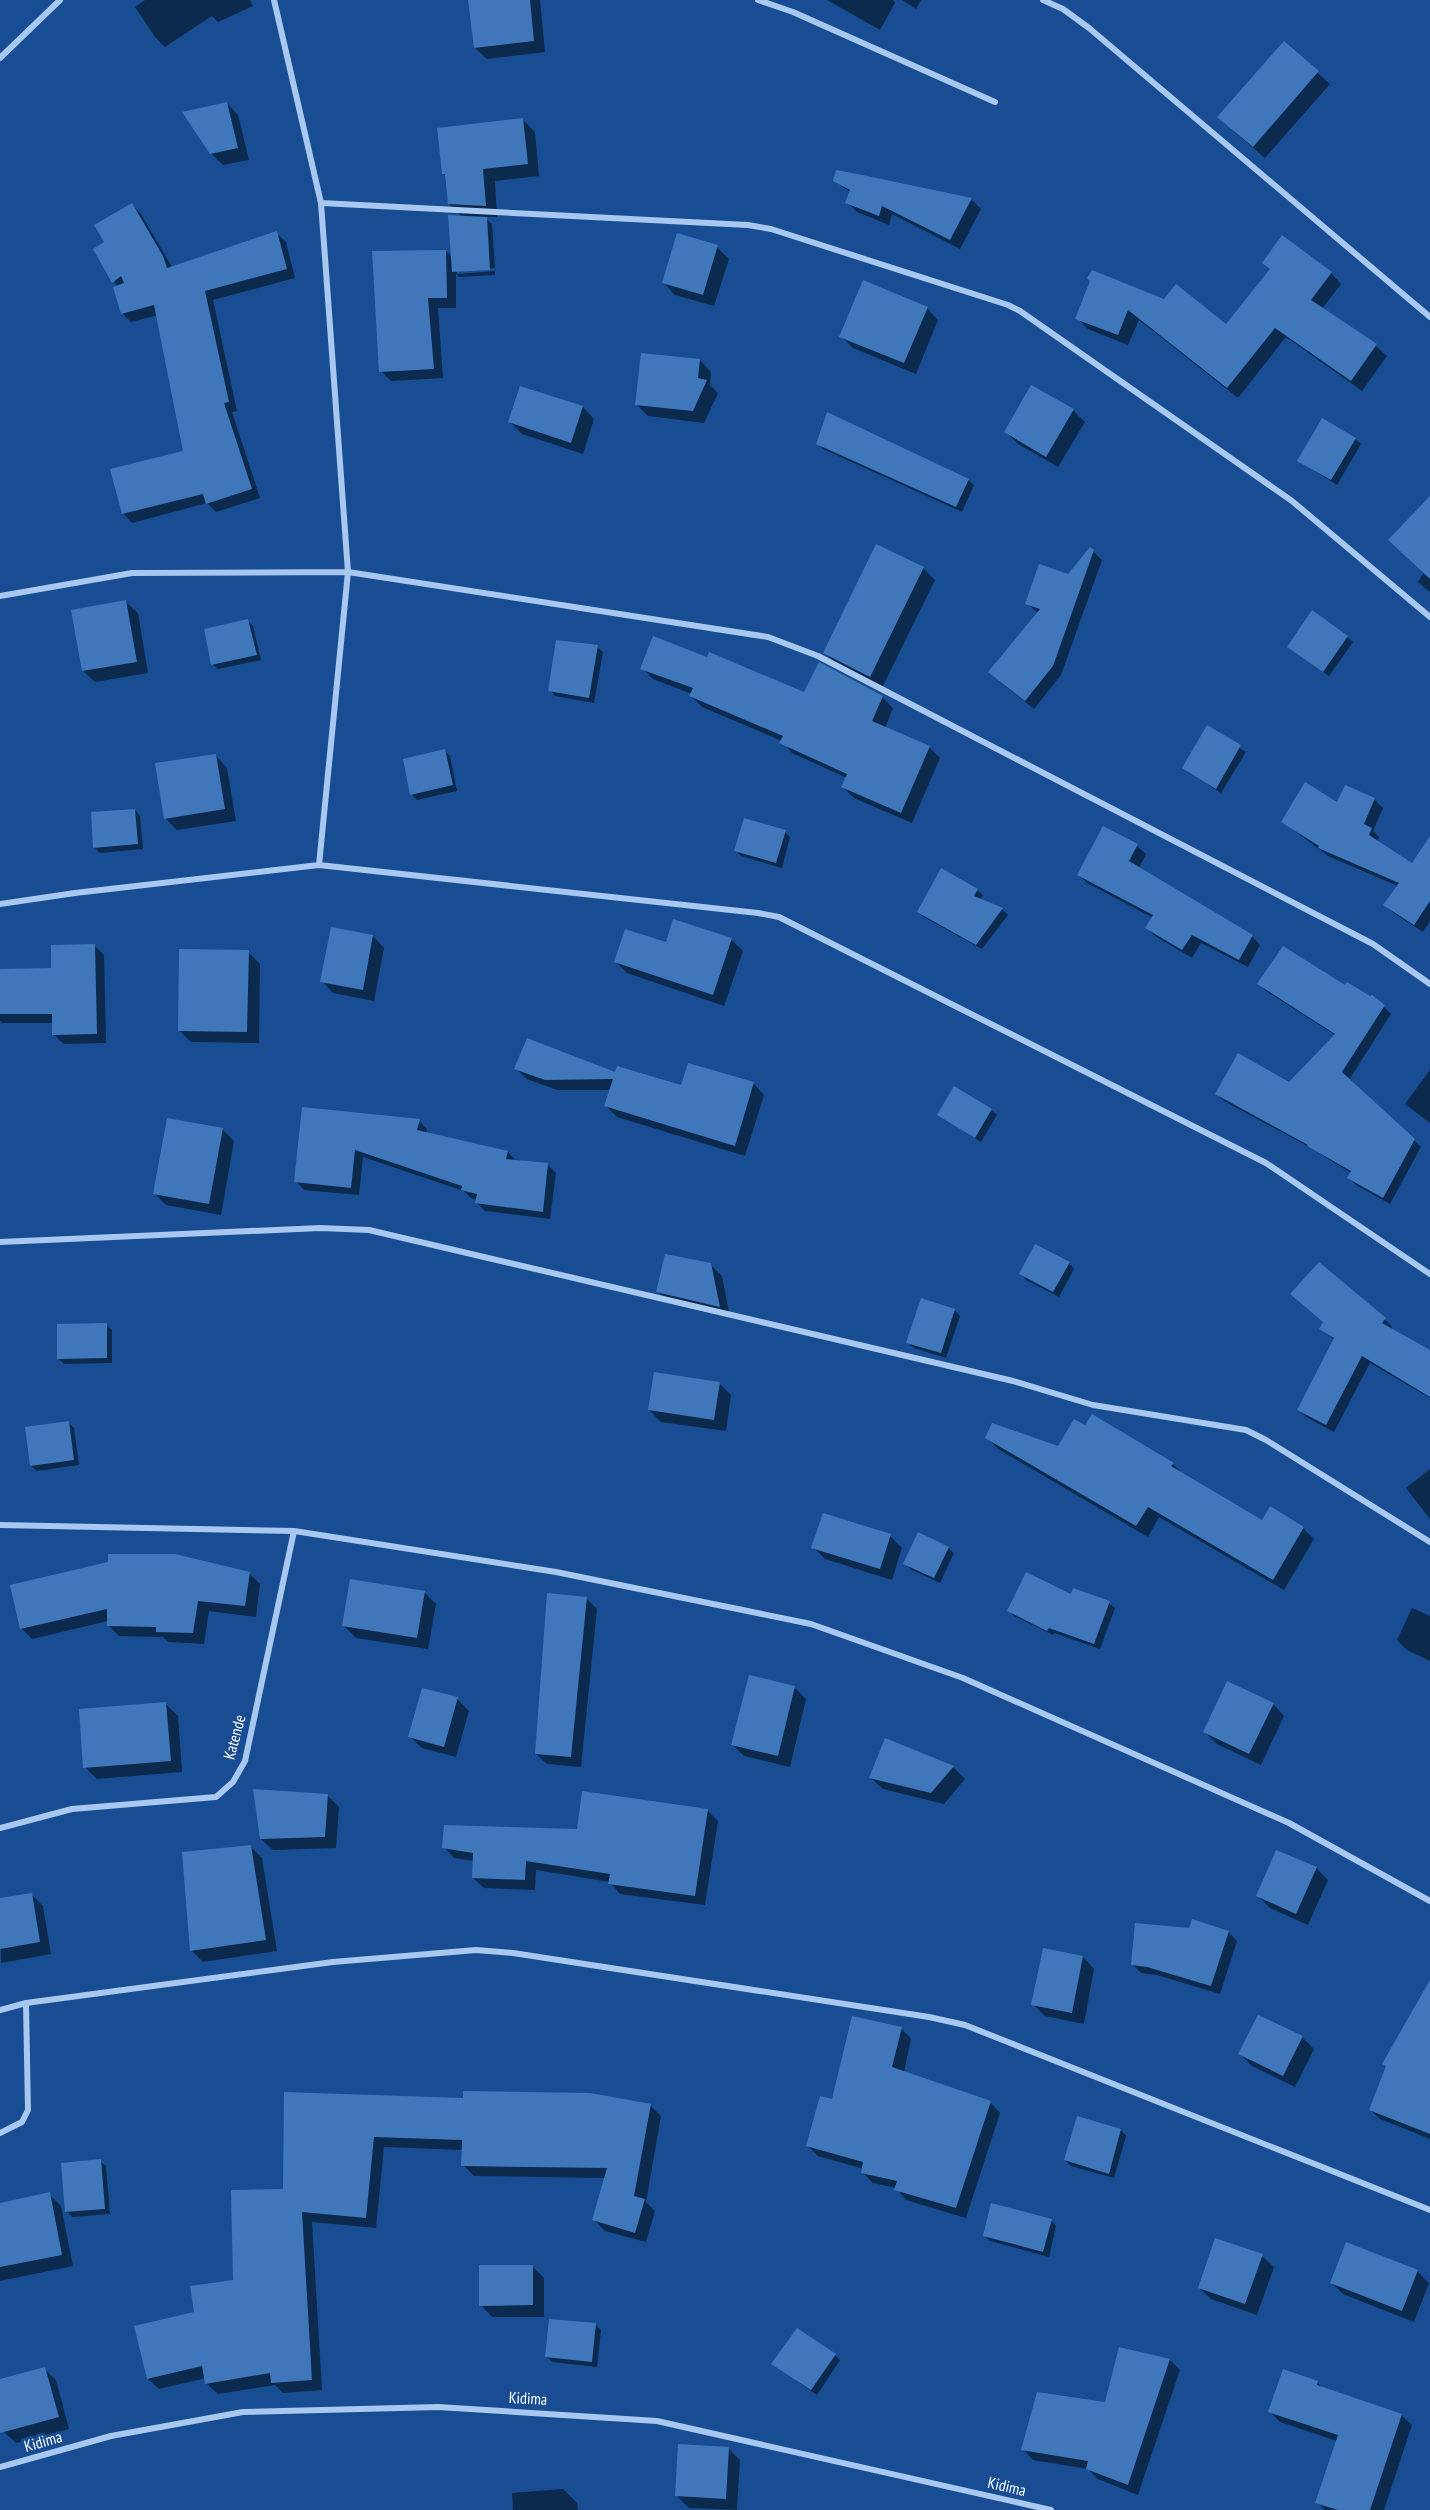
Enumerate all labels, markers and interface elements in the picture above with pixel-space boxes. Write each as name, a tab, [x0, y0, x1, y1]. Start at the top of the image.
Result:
street label: Katende	[218, 1712, 250, 1762]
street label: Kidima	[508, 2387, 548, 2409]
street label: Kidima	[22, 2426, 64, 2456]
street label: Kidima	[986, 2472, 1028, 2500]

